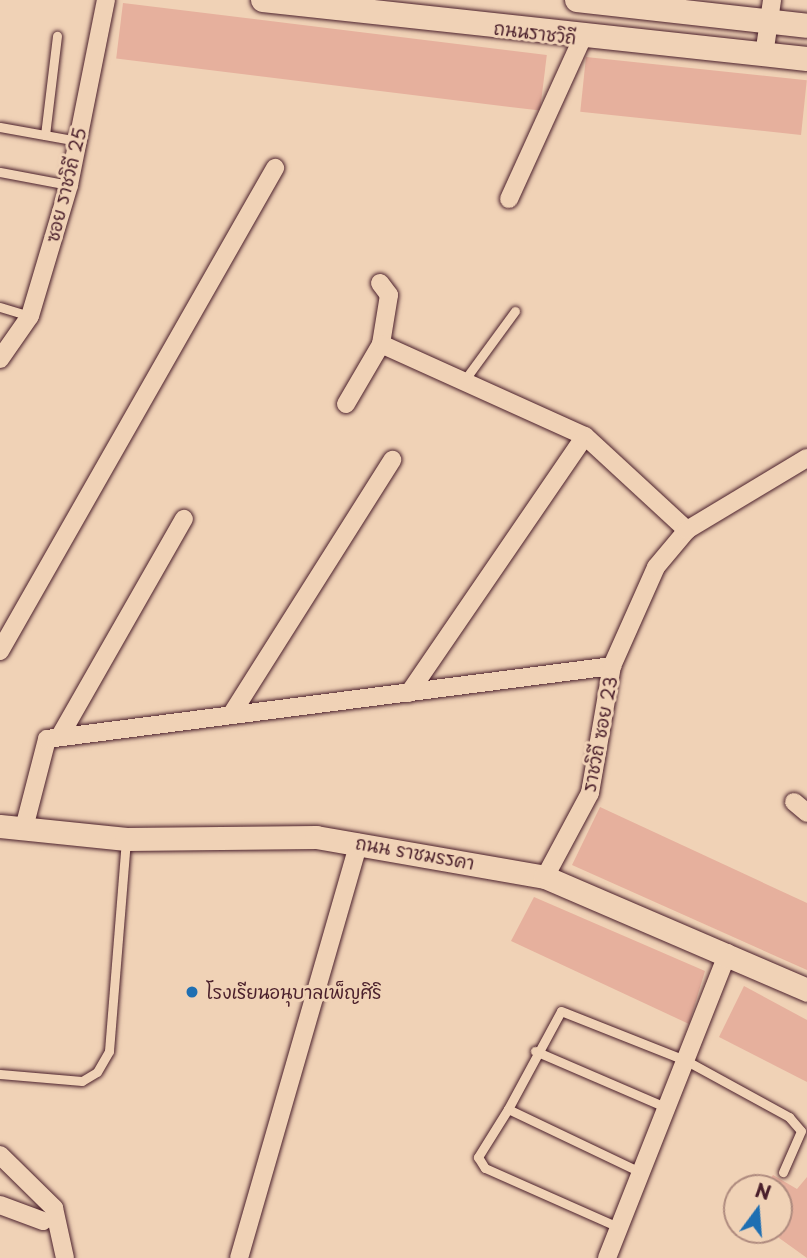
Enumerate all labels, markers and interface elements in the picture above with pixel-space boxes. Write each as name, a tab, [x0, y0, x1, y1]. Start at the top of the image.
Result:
street label: ถนนราชวิถี	[492, 17, 578, 49]
street label: ซอย ราชวิถี 25	[41, 126, 91, 244]
street label: ราชวิถี ซอย 23	[578, 674, 622, 794]
street label: ถนน ราชมรรคา	[354, 832, 476, 874]
place label: โรงเรียนอนุบาลเพ็ญศิริ	[206, 981, 381, 1003]
marker: โรงเรียนอนุบาลเพ็ญศิริ	[184, 984, 200, 1000]
north arrow	[723, 1174, 793, 1244]
text: N	[752, 1175, 774, 1206]

